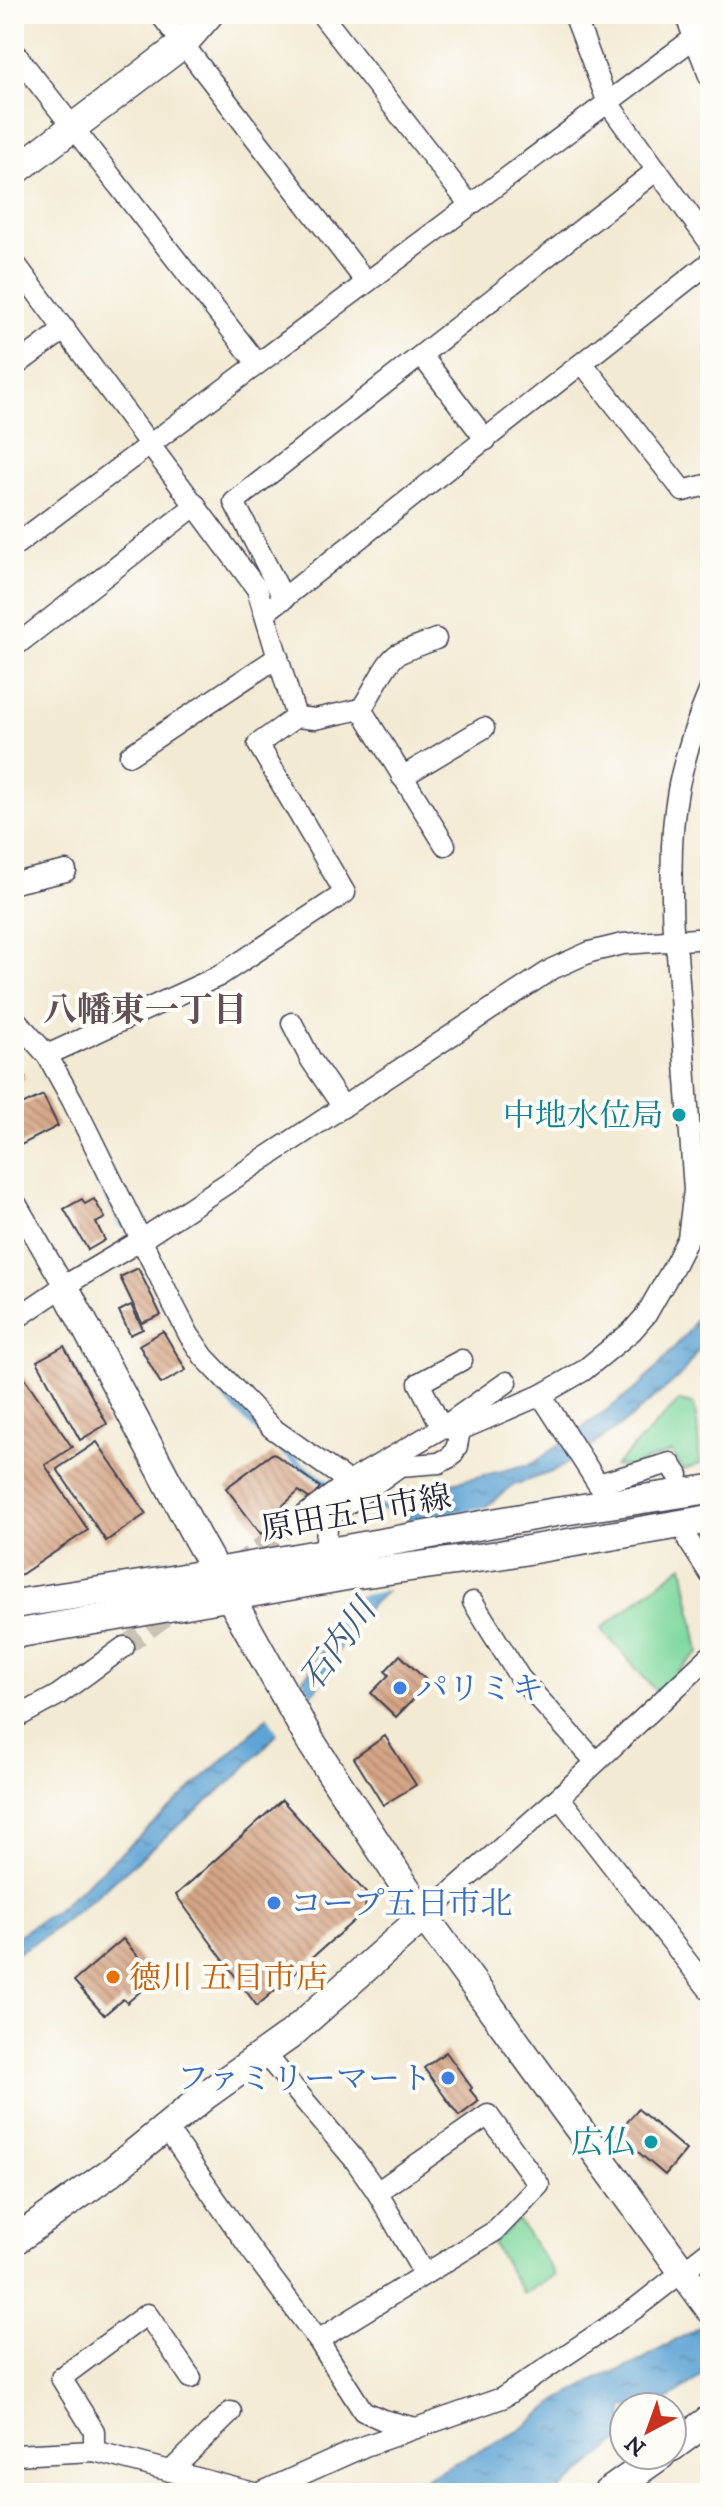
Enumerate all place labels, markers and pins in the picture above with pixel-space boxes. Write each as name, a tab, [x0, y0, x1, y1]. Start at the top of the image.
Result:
place label: 中地水位局	[503, 1097, 663, 1137]
marker: 中地水位局	[670, 1106, 688, 1124]
place label: パリミキ	[416, 1670, 544, 1710]
marker: パリミキ	[391, 1679, 409, 1697]
place label: コープ五日市北	[290, 1885, 512, 1925]
marker: コープ五日市北	[265, 1894, 283, 1912]
place label: 徳川 五日市店	[129, 1959, 328, 1999]
marker: 徳川 五日市店	[104, 1968, 122, 1986]
place label: ファミリーマート	[177, 2060, 432, 2100]
marker: ファミリーマート	[439, 2069, 457, 2087]
place label: 広仏	[571, 2124, 635, 2164]
marker: 広仏	[642, 2133, 660, 2151]

